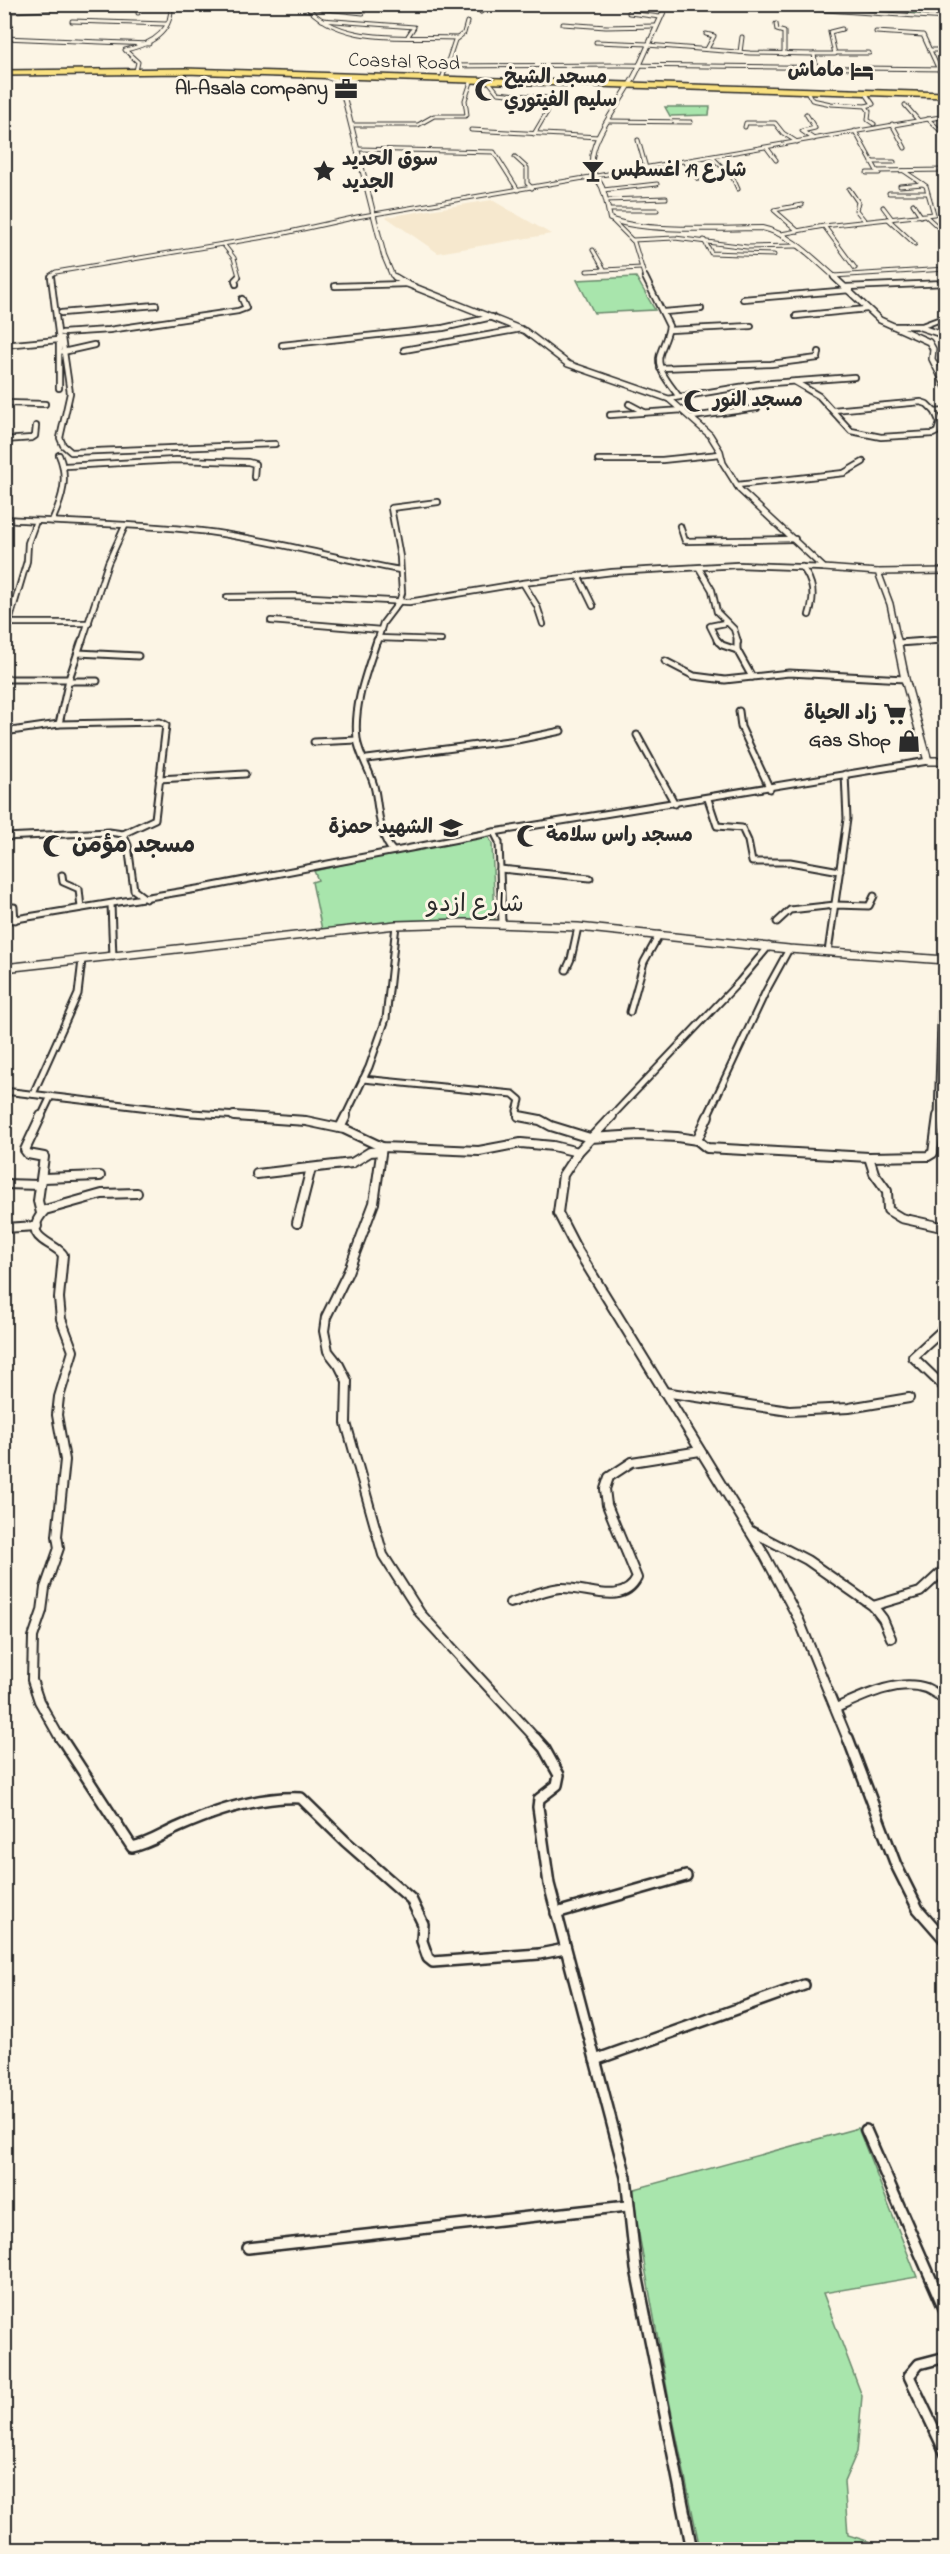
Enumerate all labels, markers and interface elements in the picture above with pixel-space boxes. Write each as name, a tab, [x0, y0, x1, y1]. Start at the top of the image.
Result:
street label: Coastal Road	[348, 47, 460, 79]
place label: ماماش	[788, 57, 844, 86]
hotel icon: ماماش	[849, 58, 875, 84]
place label: مسجد الشيخ سليم الفيتوري	[504, 64, 617, 116]
place label: Al-Asala company	[175, 75, 328, 105]
office icon: Al-Asala company	[333, 76, 359, 102]
mosque icon: مسجد الشيخ سليم الفيتوري	[473, 77, 499, 103]
place label: سوق الحديد الجديد	[342, 146, 438, 198]
place label: شارع 19 اغسطس	[611, 157, 746, 186]
place icon: سوق الحديد الجديد	[311, 158, 337, 184]
bar icon: شارع 19 اغسطس	[580, 158, 606, 184]
place label: مسجد النور	[711, 387, 803, 416]
mosque icon: مسجد النور	[682, 388, 708, 414]
place label: زاد الحياة	[804, 700, 877, 729]
supermarket icon: زاد الحياة	[882, 701, 908, 727]
place label: Gas Shop	[809, 727, 891, 756]
shop icon: Gas Shop	[896, 728, 922, 754]
place label: الشهيد حمزة	[329, 814, 433, 843]
school or university icon: الشهيد حمزة	[438, 815, 464, 841]
place label: مسجد راس سلامة	[546, 822, 693, 851]
mosque icon: مسجد راس سلامة	[515, 823, 541, 849]
place label: مسجد مؤمن	[72, 829, 195, 864]
mosque icon: مسجد مؤمن	[41, 833, 67, 859]
street label: شارع ازدو	[425, 888, 524, 923]

